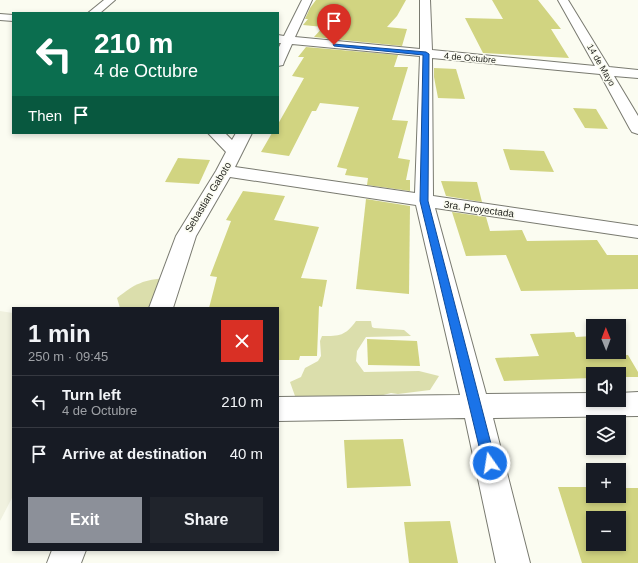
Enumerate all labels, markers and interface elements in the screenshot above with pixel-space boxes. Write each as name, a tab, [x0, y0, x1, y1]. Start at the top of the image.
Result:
pin	[317, 4, 351, 45]
icon: arrive	[323, 10, 345, 32]
icon: left	[28, 28, 80, 80]
text: 210 m	[94, 28, 173, 59]
street label: 14 de Mayo	[585, 42, 617, 88]
street label: 4 de Octubre	[444, 51, 496, 65]
text: 4 de Octubre	[94, 61, 198, 81]
icon: arrive	[70, 104, 92, 126]
text: Then	[28, 107, 62, 124]
street label: Sebastian Gaboto	[183, 159, 234, 234]
street label: 3ra. Proyectada	[443, 199, 515, 219]
north arrow	[586, 319, 626, 359]
map controls	[586, 319, 626, 551]
text: 1 min	[28, 320, 91, 347]
button: close	[221, 320, 263, 362]
text: 250 m · 09:45	[28, 349, 108, 364]
button: sound	[586, 367, 626, 407]
text: Turn left	[62, 386, 121, 403]
icon: left	[28, 391, 50, 413]
text: 210 m	[221, 393, 263, 410]
text: 4 de Octubre	[62, 403, 137, 418]
button: layers	[586, 415, 626, 455]
position arrow	[469, 442, 511, 484]
icon: arrive	[28, 443, 50, 465]
text: Arrive at destination	[62, 445, 207, 462]
text: 40 m	[230, 445, 263, 462]
button: +	[586, 463, 626, 503]
button: Exit	[28, 497, 142, 543]
button: Share	[150, 497, 263, 543]
button: −	[586, 511, 626, 551]

